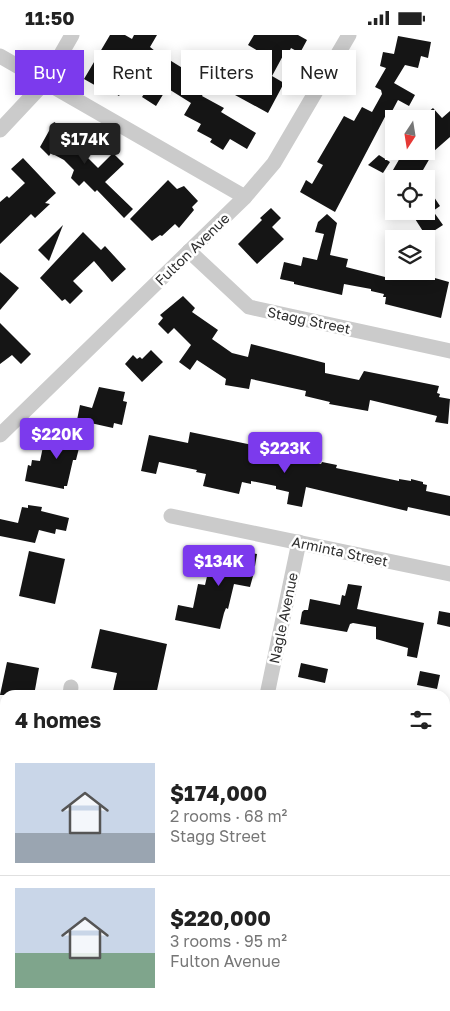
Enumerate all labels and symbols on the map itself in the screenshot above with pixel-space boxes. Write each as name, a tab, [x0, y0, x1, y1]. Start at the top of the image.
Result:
north arrow	[385, 110, 435, 160]
pin: $174K	[50, 123, 120, 165]
street label: Fulton Avenue	[151, 209, 233, 289]
street label: Stagg Street	[266, 303, 352, 337]
pin: $220K	[22, 417, 92, 460]
pin: $223K	[250, 431, 320, 474]
street label: Arminta Street	[290, 533, 390, 569]
pin: $134K	[184, 545, 254, 587]
street label: Nagle Avenue	[265, 571, 301, 665]

